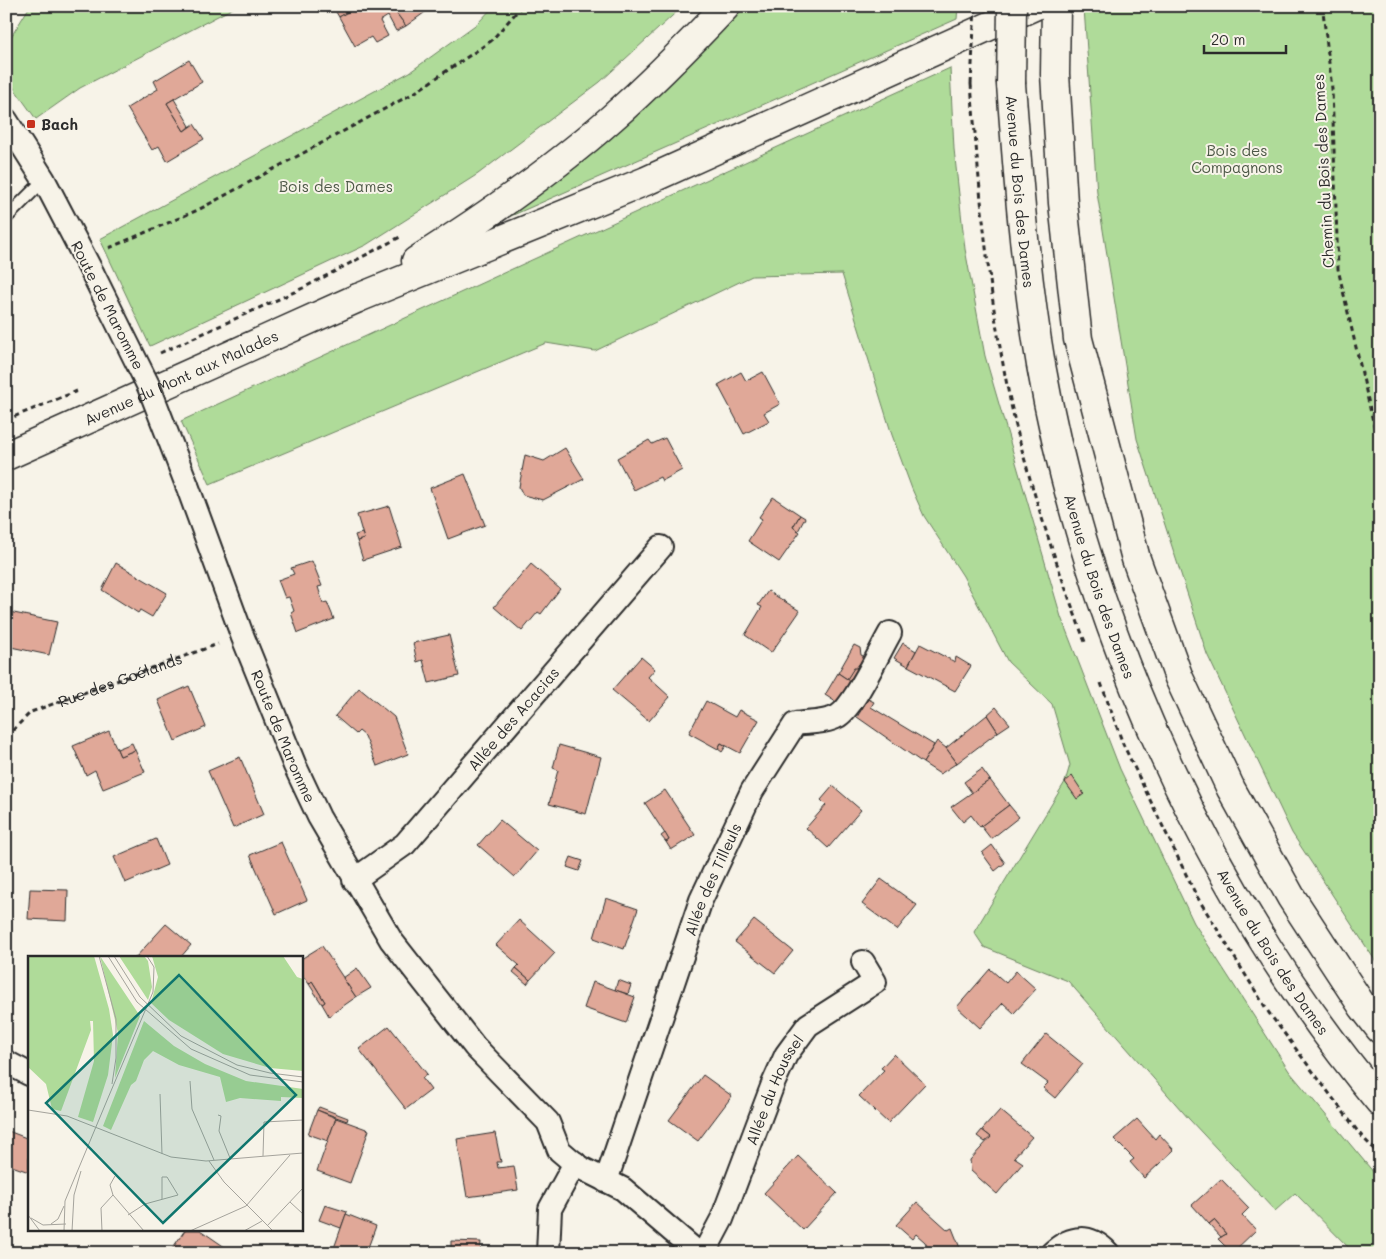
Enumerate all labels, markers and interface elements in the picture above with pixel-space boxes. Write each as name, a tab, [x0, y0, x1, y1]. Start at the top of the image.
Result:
scale bar	[1204, 22, 1286, 54]
text: 20 m	[1211, 29, 1245, 49]
street label: Chemin du Bois des Dames	[1308, 73, 1338, 269]
street label: Avenue du Bois des Dames	[1002, 95, 1040, 289]
place label: Bach	[41, 114, 78, 134]
marker: Bach	[25, 118, 37, 130]
park label: Bois des Compagnons	[1191, 140, 1283, 177]
park label: Bois des Dames	[279, 176, 393, 196]
street label: Route de Maromme	[67, 237, 149, 373]
street label: Avenue du Mont aux Malades	[81, 325, 281, 430]
street label: Avenue du Bois des Dames	[1060, 492, 1140, 682]
street label: Rue des Goélands	[55, 648, 185, 711]
street label: Allée des Acacias	[463, 662, 563, 775]
street label: Route de Maromme	[247, 667, 321, 806]
street label: Allée des Tilleuls	[680, 820, 746, 939]
street label: Avenue du Bois des Dames	[1213, 865, 1334, 1039]
inset map	[28, 956, 302, 1232]
street label: Allée du Houssel	[741, 1030, 808, 1148]

